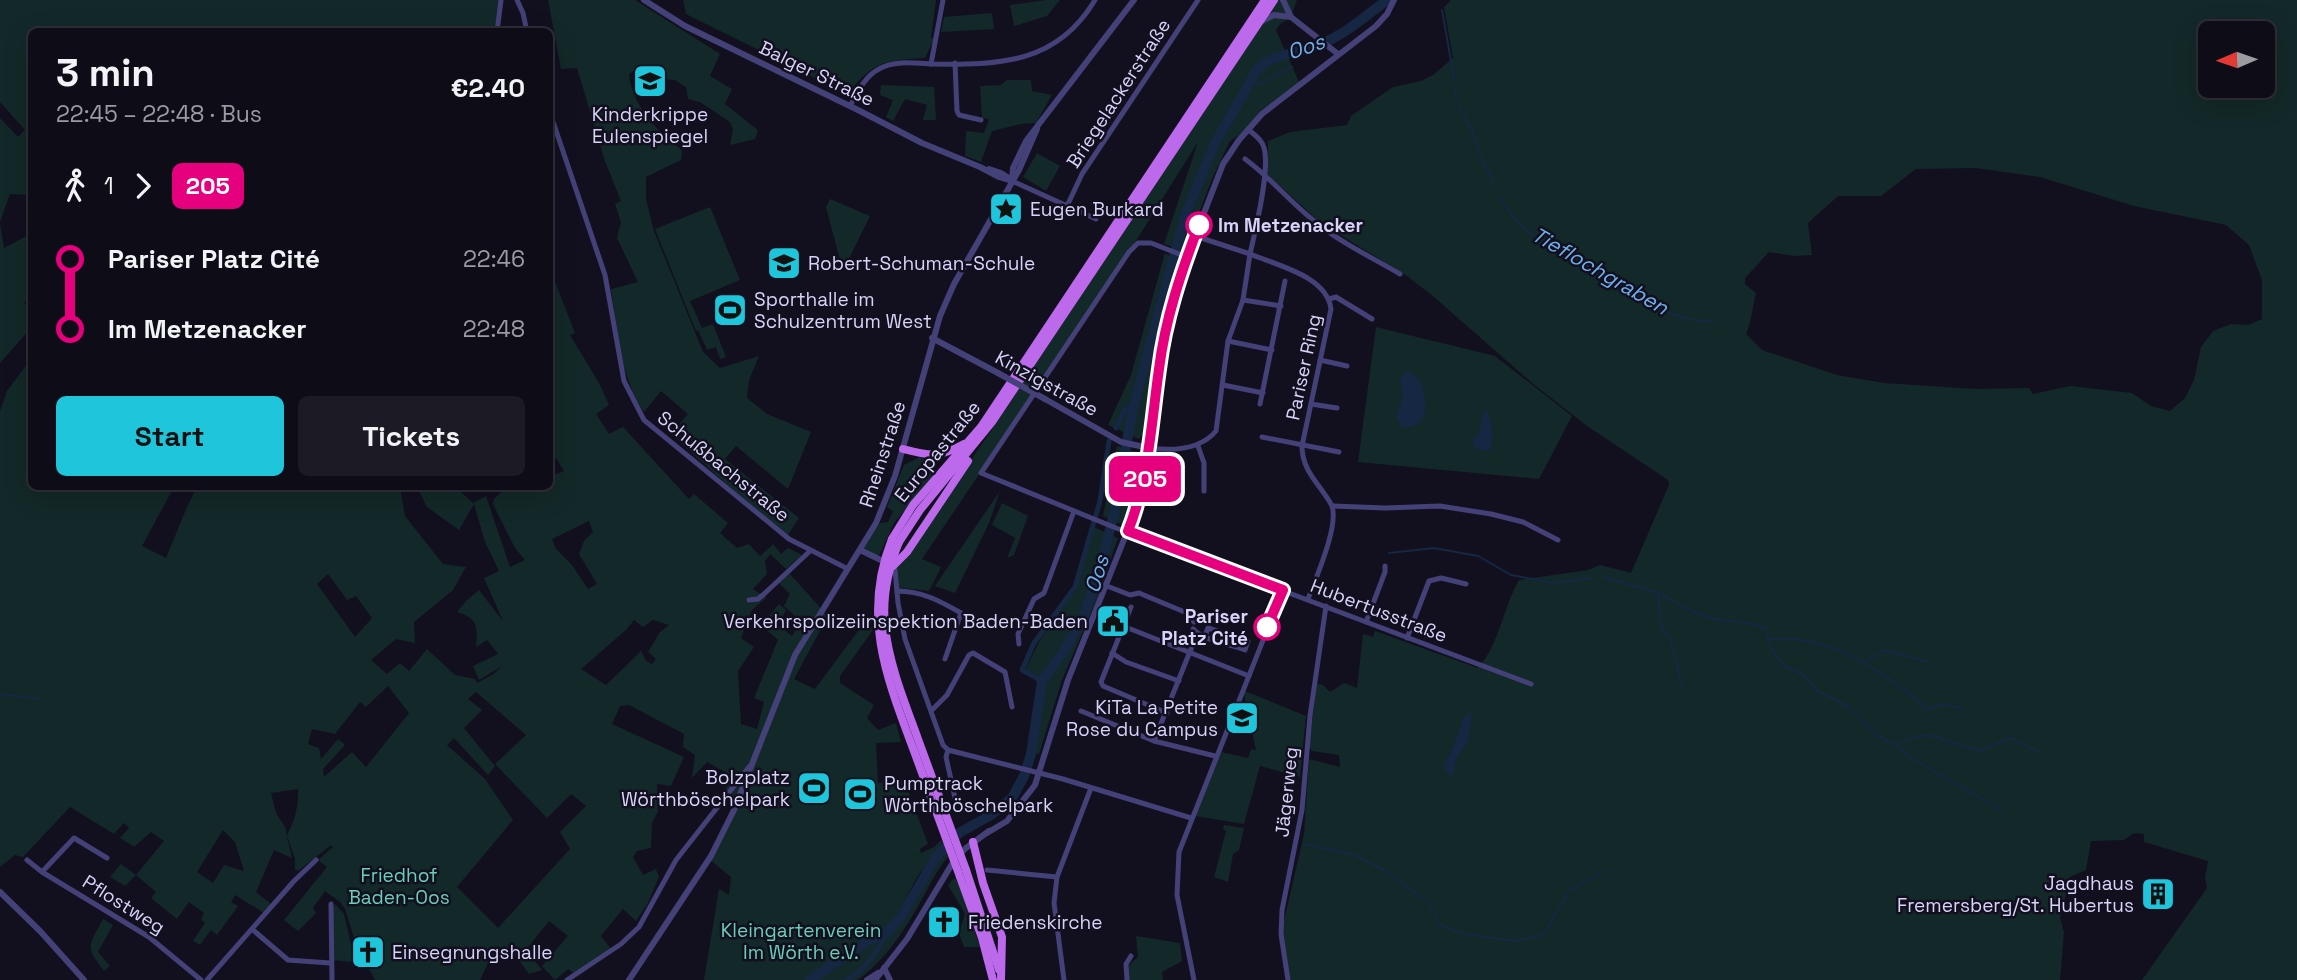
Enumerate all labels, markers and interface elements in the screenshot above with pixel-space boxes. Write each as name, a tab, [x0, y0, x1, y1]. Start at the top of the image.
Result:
street label: Briegelackerstraße	[1061, 14, 1176, 173]
north arrow	[2198, 21, 2275, 98]
map controls	[2198, 21, 2275, 98]
water label: Oos	[1283, 27, 1329, 65]
street label: Balger Straße	[755, 35, 878, 112]
text: 3 min	[56, 49, 155, 97]
school or university icon: Kinderkrippe Eulenspiegel	[631, 62, 669, 100]
text: €2.40	[451, 71, 525, 105]
text: 22:45 – 22:48 · Bus	[56, 99, 262, 129]
place label: Kinderkrippe Eulenspiegel	[592, 102, 708, 149]
icon: walk	[56, 167, 94, 205]
icon: forward	[124, 167, 162, 205]
text: 205	[186, 170, 230, 201]
text: 1	[104, 171, 114, 201]
place icon: Eugen Burkard	[987, 190, 1025, 228]
place label: Eugen Burkard	[1030, 197, 1164, 222]
marker: Im Metzenacker	[1186, 212, 1212, 238]
place label: Im Metzenacker	[1218, 213, 1363, 238]
water label: Tieflochgraben	[1527, 220, 1674, 321]
text: Pariser Platz Cité	[108, 242, 320, 276]
text: 22:46	[463, 244, 525, 274]
school or university icon: Robert-Schuman-Schule	[765, 244, 803, 282]
place label: Robert-Schuman-Schule	[808, 251, 1035, 276]
place label: Sporthalle im Schulzentrum West	[754, 287, 932, 334]
sports icon: Sporthalle im Schulzentrum West	[711, 291, 749, 329]
text: Im Metzenacker	[108, 312, 307, 346]
street label: Pariser Ring	[1280, 312, 1327, 422]
text: 22:48	[463, 314, 525, 344]
street label: Kinzigstraße	[991, 345, 1103, 422]
street label: Europastraße	[889, 395, 986, 507]
button: Start	[56, 396, 284, 476]
button: Tickets	[298, 396, 525, 476]
street label: Rheinstraße	[853, 398, 911, 511]
street label: Schußbachstraße	[652, 405, 795, 528]
line badge: 205	[1105, 456, 1185, 502]
text: 205	[1123, 463, 1167, 494]
water label: Oos	[1078, 551, 1115, 596]
street label: Hubertusstraße	[1307, 573, 1451, 648]
public building icon: Verkehrspolizeiinspektion Baden-Baden	[1094, 602, 1132, 640]
place label: Pariser Platz Cité	[1161, 604, 1248, 651]
place label: Verkehrspolizeiinspektion Baden-Baden	[723, 609, 1088, 634]
marker: Pariser Platz Cité	[1254, 614, 1280, 640]
place label: KiTa La Petite Rose du Campus	[1066, 695, 1218, 742]
school or university icon: KiTa La Petite Rose du Campus	[1223, 699, 1261, 737]
street label: Jägerweg	[1269, 746, 1304, 838]
place label: Bolzplatz Wörthböschelpark	[621, 765, 790, 812]
sports icon: Bolzplatz Wörthböschelpark	[795, 769, 833, 807]
place label: Pumptrack Wörthböschelpark	[884, 771, 1053, 818]
sports icon: Pumptrack Wörthböschelpark	[841, 775, 879, 813]
park label: Friedhof Baden-Oos	[348, 863, 450, 910]
street label: Pflostweg	[78, 869, 170, 940]
place label: Jagdhaus Fremersberg/St. Hubertus	[1897, 871, 2134, 918]
building icon: Jagdhaus Fremersberg/St. Hubertus	[2139, 875, 2177, 913]
church icon: Friedenskirche	[925, 903, 963, 941]
place label: Friedenskirche	[968, 910, 1102, 935]
park label: Kleingartenverein Im Wörth e.V.	[721, 918, 881, 965]
church icon: Einsegnungshalle	[349, 933, 387, 971]
place label: Einsegnungshalle	[392, 940, 553, 965]

